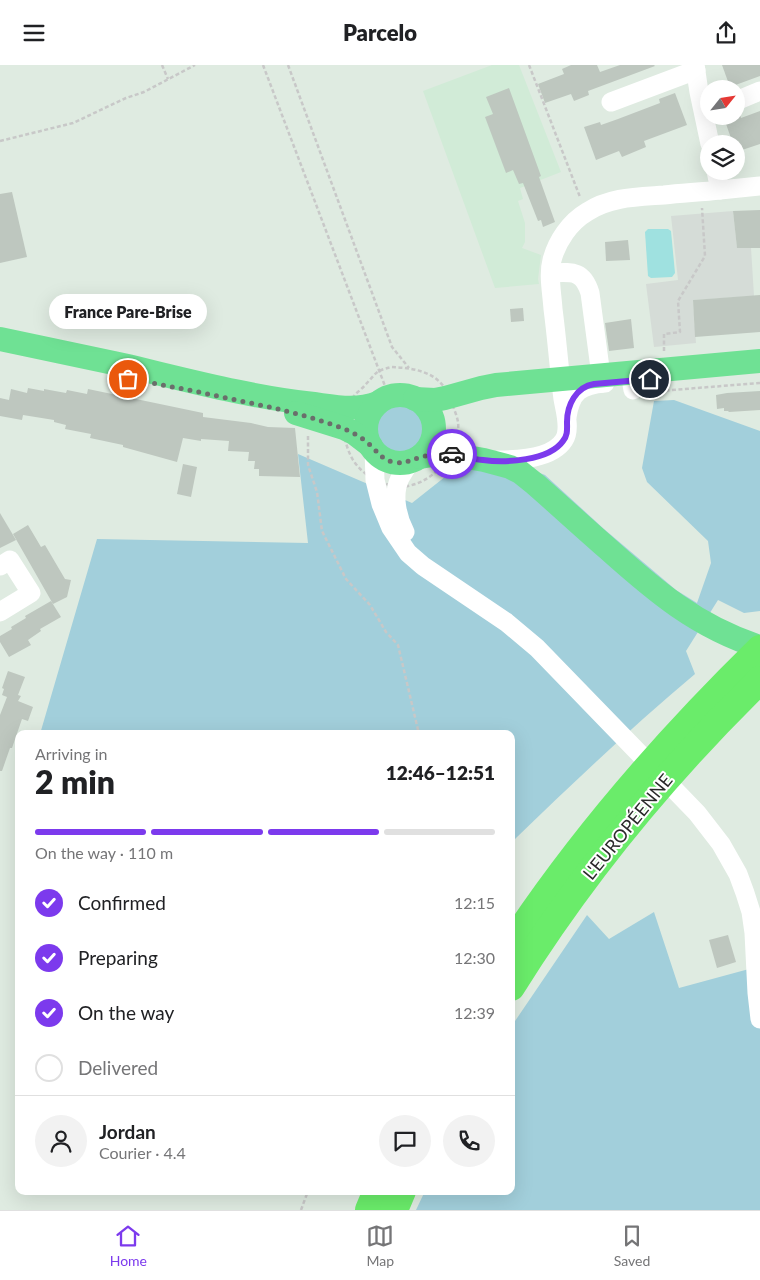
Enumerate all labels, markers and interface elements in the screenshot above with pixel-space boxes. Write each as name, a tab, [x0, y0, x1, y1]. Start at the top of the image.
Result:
icon: menu	[20, 19, 48, 47]
text: Parcelo	[343, 19, 417, 46]
icon: share	[712, 19, 740, 47]
north arrow	[700, 80, 745, 125]
map controls	[700, 80, 745, 180]
button: layers	[700, 135, 745, 180]
callout: France Pare-Brise	[49, 294, 207, 329]
text: France Pare-Brise	[64, 302, 192, 321]
pin	[107, 358, 149, 400]
pin	[629, 358, 671, 400]
icon: bag	[114, 365, 142, 393]
icon: home	[636, 365, 664, 393]
courier	[427, 429, 477, 479]
icon: car	[438, 440, 466, 468]
text: Arriving in	[35, 744, 108, 763]
text: 12:46–12:51	[386, 761, 495, 784]
text: 2 min	[35, 762, 115, 801]
street label: L'EUROPÉENNE	[578, 769, 677, 884]
text: On the way · 110 m	[35, 843, 173, 862]
icon: check	[35, 889, 63, 917]
text: Confirmed	[78, 891, 166, 914]
text: 12:15	[454, 893, 495, 912]
icon: check	[35, 944, 63, 972]
text: Preparing	[78, 946, 158, 969]
text: 12:30	[454, 948, 495, 967]
icon: check	[35, 999, 63, 1027]
text: On the way	[78, 1001, 174, 1024]
text: 12:39	[454, 1003, 495, 1022]
text: Delivered	[78, 1056, 158, 1079]
button: person	[35, 1115, 87, 1167]
button: chat	[379, 1115, 431, 1167]
button: phone	[443, 1115, 495, 1167]
text: Jordan	[99, 1120, 156, 1143]
text: Courier · 4.4	[99, 1143, 186, 1162]
tab: Home	[110, 1222, 147, 1269]
tab: Map	[366, 1222, 394, 1269]
tab: Saved	[614, 1222, 650, 1269]

